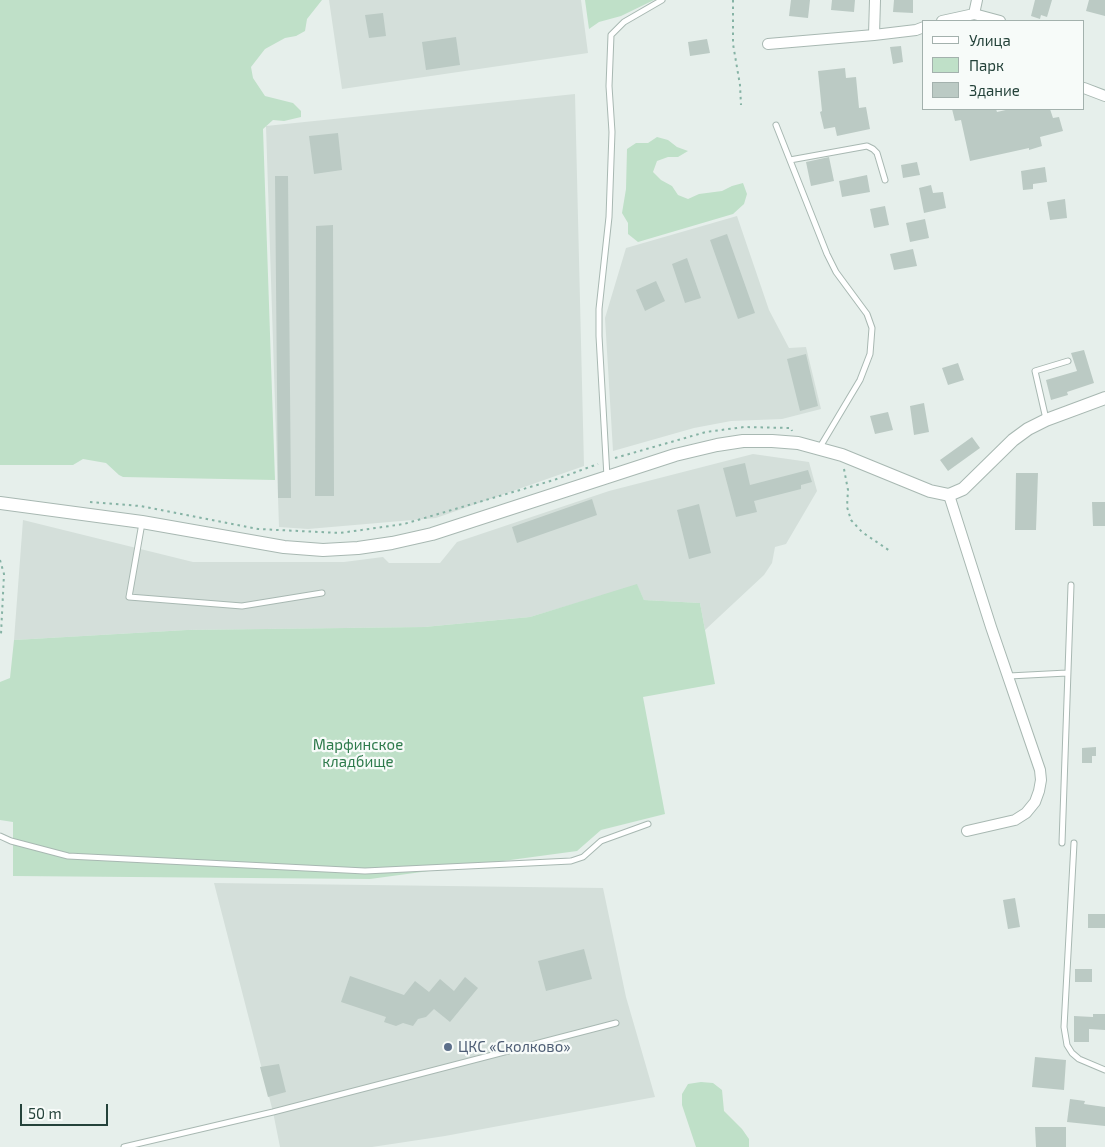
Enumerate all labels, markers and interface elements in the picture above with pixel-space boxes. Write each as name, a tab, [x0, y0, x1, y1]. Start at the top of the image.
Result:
legend	[922, 20, 1085, 110]
text: Улица	[969, 31, 1011, 49]
text: Парк	[969, 56, 1004, 74]
text: Здание	[969, 81, 1020, 99]
park label: Марфинское кладбище	[313, 736, 403, 771]
place label: ЦКС «Сколково»	[458, 1038, 570, 1056]
marker: ЦКС «Сколково»	[442, 1041, 454, 1053]
scale bar	[22, 1094, 110, 1126]
text: 50 m	[28, 1104, 62, 1122]

